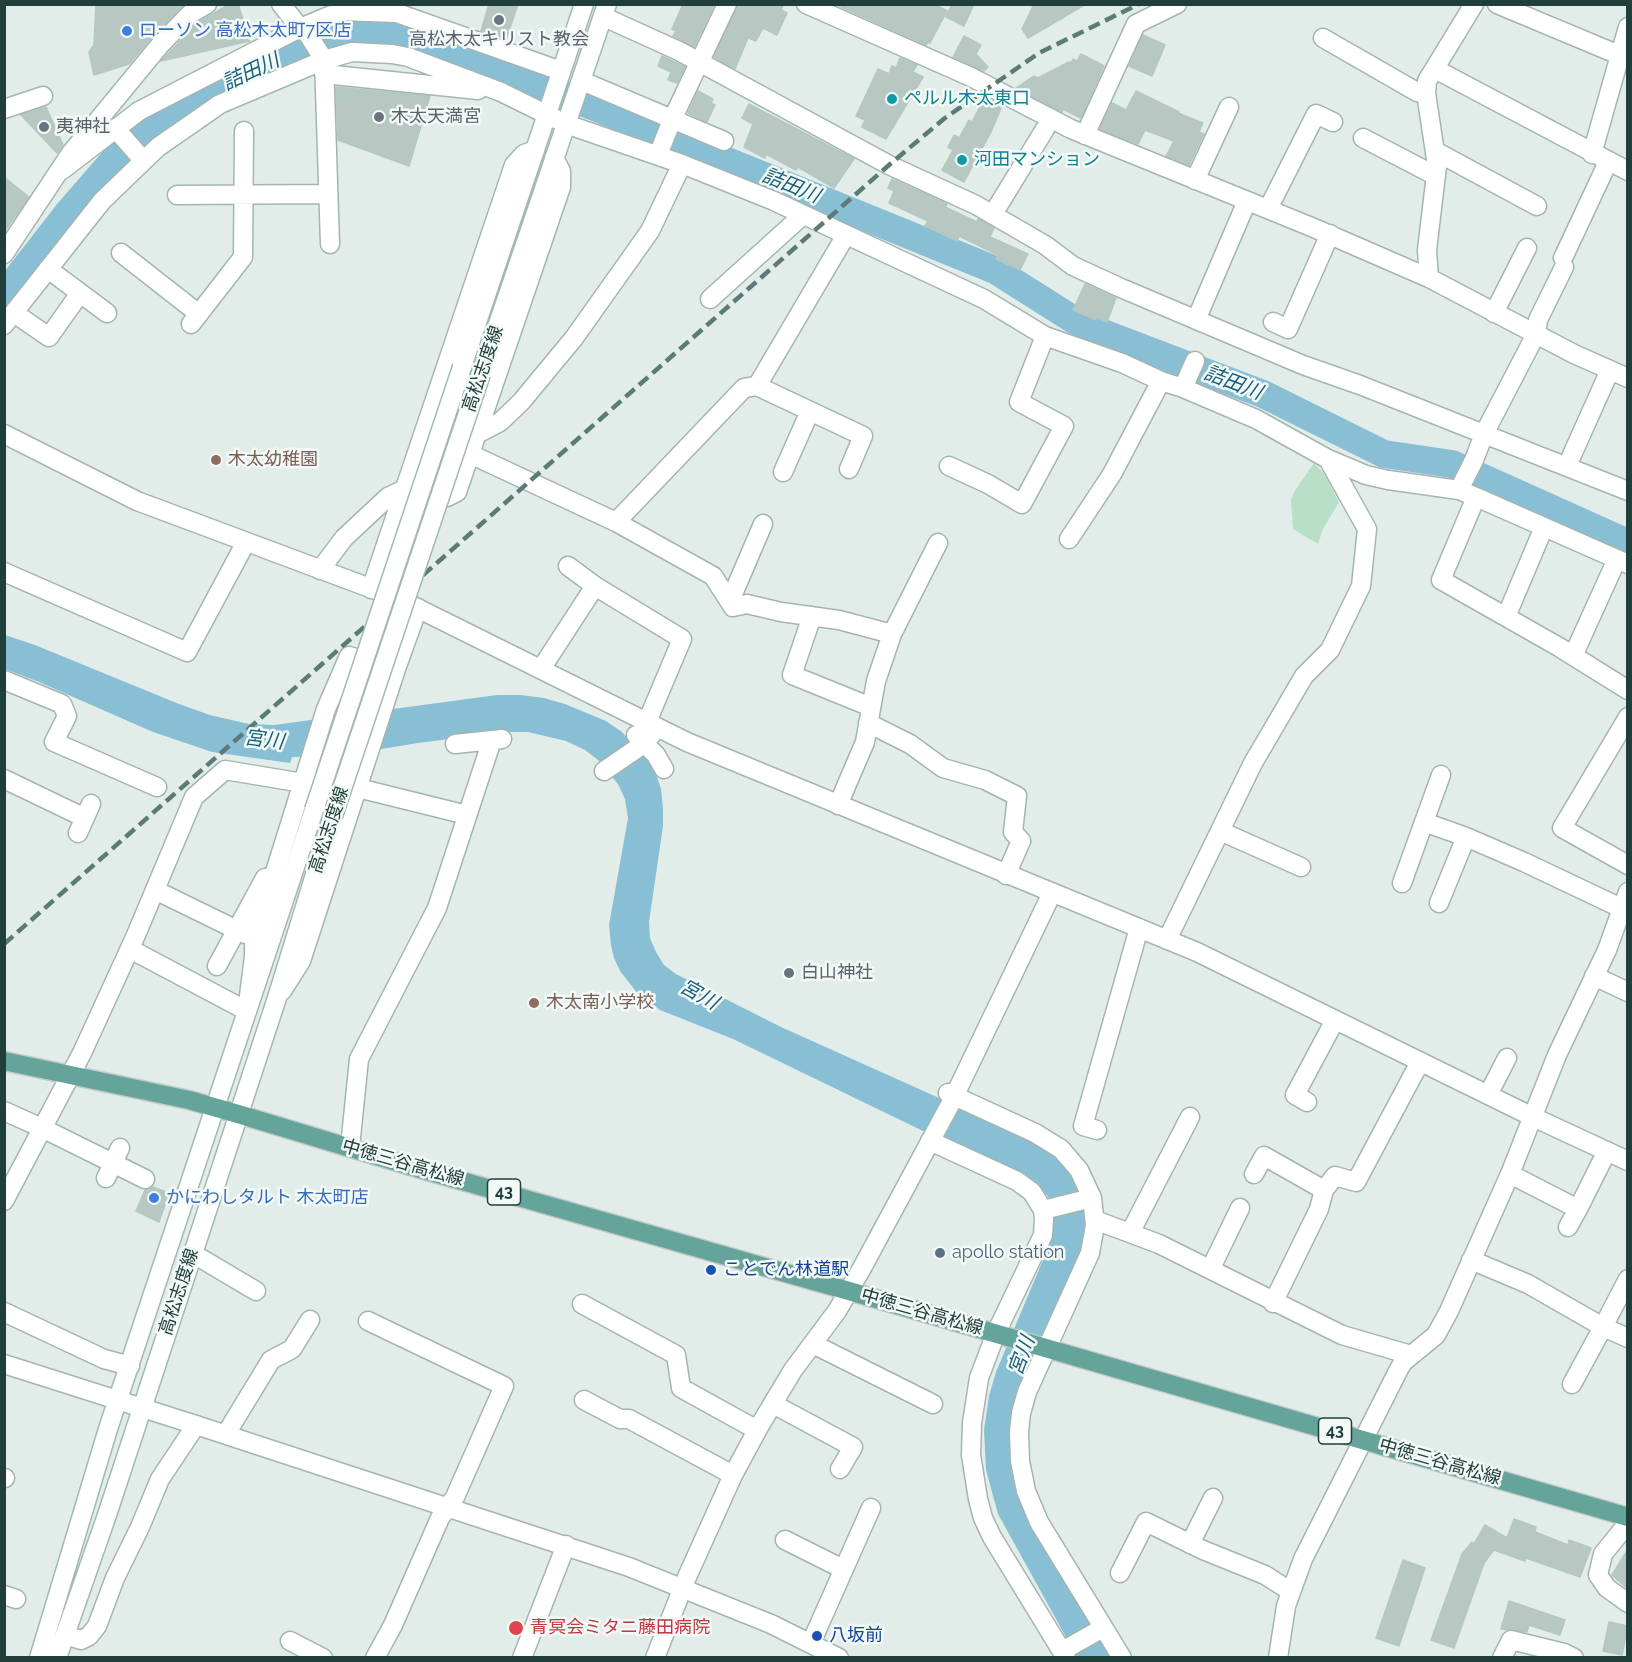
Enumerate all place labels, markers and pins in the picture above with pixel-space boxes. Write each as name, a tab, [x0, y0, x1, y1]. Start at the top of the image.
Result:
marker: 高松木太キリスト教会	[492, 13, 506, 27]
place label: ローソン 高松木太町7区店	[139, 20, 351, 42]
marker: ローソン 高松木太町7区店	[120, 24, 134, 38]
place label: 高松木太キリスト教会	[409, 29, 589, 51]
place label: ペルル木太東口	[904, 88, 1030, 110]
marker: ペルル木太東口	[885, 92, 899, 106]
place label: 木太天満宮	[391, 106, 481, 128]
marker: 木太天満宮	[372, 110, 386, 124]
place label: 夷神社	[56, 116, 110, 138]
marker: 夷神社	[37, 120, 51, 134]
place label: 河田マンション	[974, 149, 1100, 171]
marker: 河田マンション	[955, 153, 969, 167]
place label: 木太幼稚園	[228, 449, 318, 471]
marker: 木太幼稚園	[209, 453, 223, 467]
place label: 白山神社	[801, 962, 873, 984]
marker: 白山神社	[782, 966, 796, 980]
place label: 木太南小学校	[546, 992, 654, 1014]
marker: 木太南小学校	[527, 996, 541, 1010]
place label: かにわしタルト 木太町店	[166, 1187, 369, 1209]
marker: かにわしタルト 木太町店	[147, 1191, 161, 1205]
place label: apollo station	[952, 1242, 1064, 1264]
marker: apollo station	[933, 1246, 947, 1260]
place label: ことでん林道駅	[723, 1259, 849, 1281]
marker: ことでん林道駅	[704, 1263, 718, 1277]
place label: 青冥会ミタニ藤田病院	[530, 1617, 710, 1639]
marker: 青冥会ミタニ藤田病院	[507, 1619, 525, 1637]
place label: 八坂前	[829, 1625, 883, 1647]
marker: 八坂前	[810, 1629, 824, 1643]

